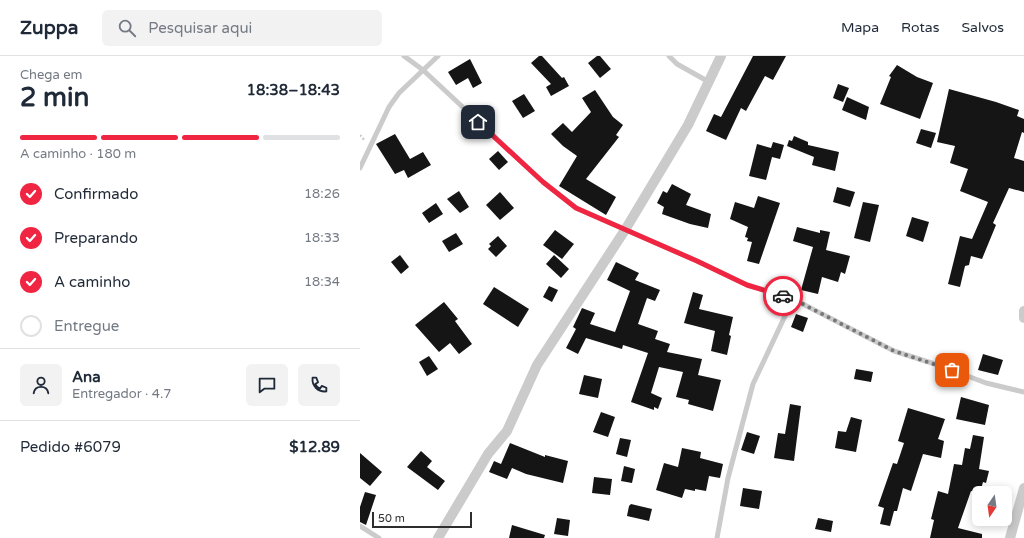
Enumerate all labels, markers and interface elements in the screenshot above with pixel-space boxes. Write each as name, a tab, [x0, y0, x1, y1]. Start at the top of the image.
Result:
search box	[102, 10, 382, 46]
text: Zuppa	[20, 17, 78, 39]
icon: search	[116, 17, 138, 39]
text: Pesquisar aqui	[148, 19, 252, 37]
text: Mapa	[841, 19, 879, 36]
text: Rotas	[901, 19, 939, 36]
text: Salvos	[961, 19, 1004, 36]
text: Chega em	[20, 67, 83, 83]
text: 18:38–18:43	[247, 81, 340, 99]
text: 2 min	[20, 82, 89, 113]
pin	[461, 105, 495, 139]
icon: home	[467, 111, 489, 133]
text: A caminho · 180 m	[20, 146, 136, 162]
icon: check	[20, 183, 42, 205]
text: Confirmado	[54, 185, 138, 203]
text: 18:26	[304, 186, 340, 202]
icon: check	[20, 227, 42, 249]
text: Preparando	[54, 229, 138, 247]
text: 18:33	[304, 230, 340, 246]
icon: check	[20, 271, 42, 293]
text: A caminho	[54, 273, 130, 291]
text: 18:34	[304, 274, 340, 290]
courier	[763, 276, 803, 316]
icon: car	[772, 285, 794, 307]
text: Entregue	[54, 317, 119, 335]
pin	[935, 353, 969, 387]
icon: bag	[941, 359, 963, 381]
button: person	[20, 364, 62, 406]
button: chat	[246, 364, 288, 406]
button: phone	[298, 364, 340, 406]
text: Ana	[72, 368, 101, 386]
text: Entregador · 4.7	[72, 386, 171, 402]
text: Pedido #6079	[20, 438, 121, 456]
text: $12.89	[289, 438, 340, 456]
north arrow	[972, 486, 1012, 526]
map controls	[972, 486, 1012, 526]
scale bar	[372, 510, 472, 529]
text: 50 m	[378, 512, 405, 525]

